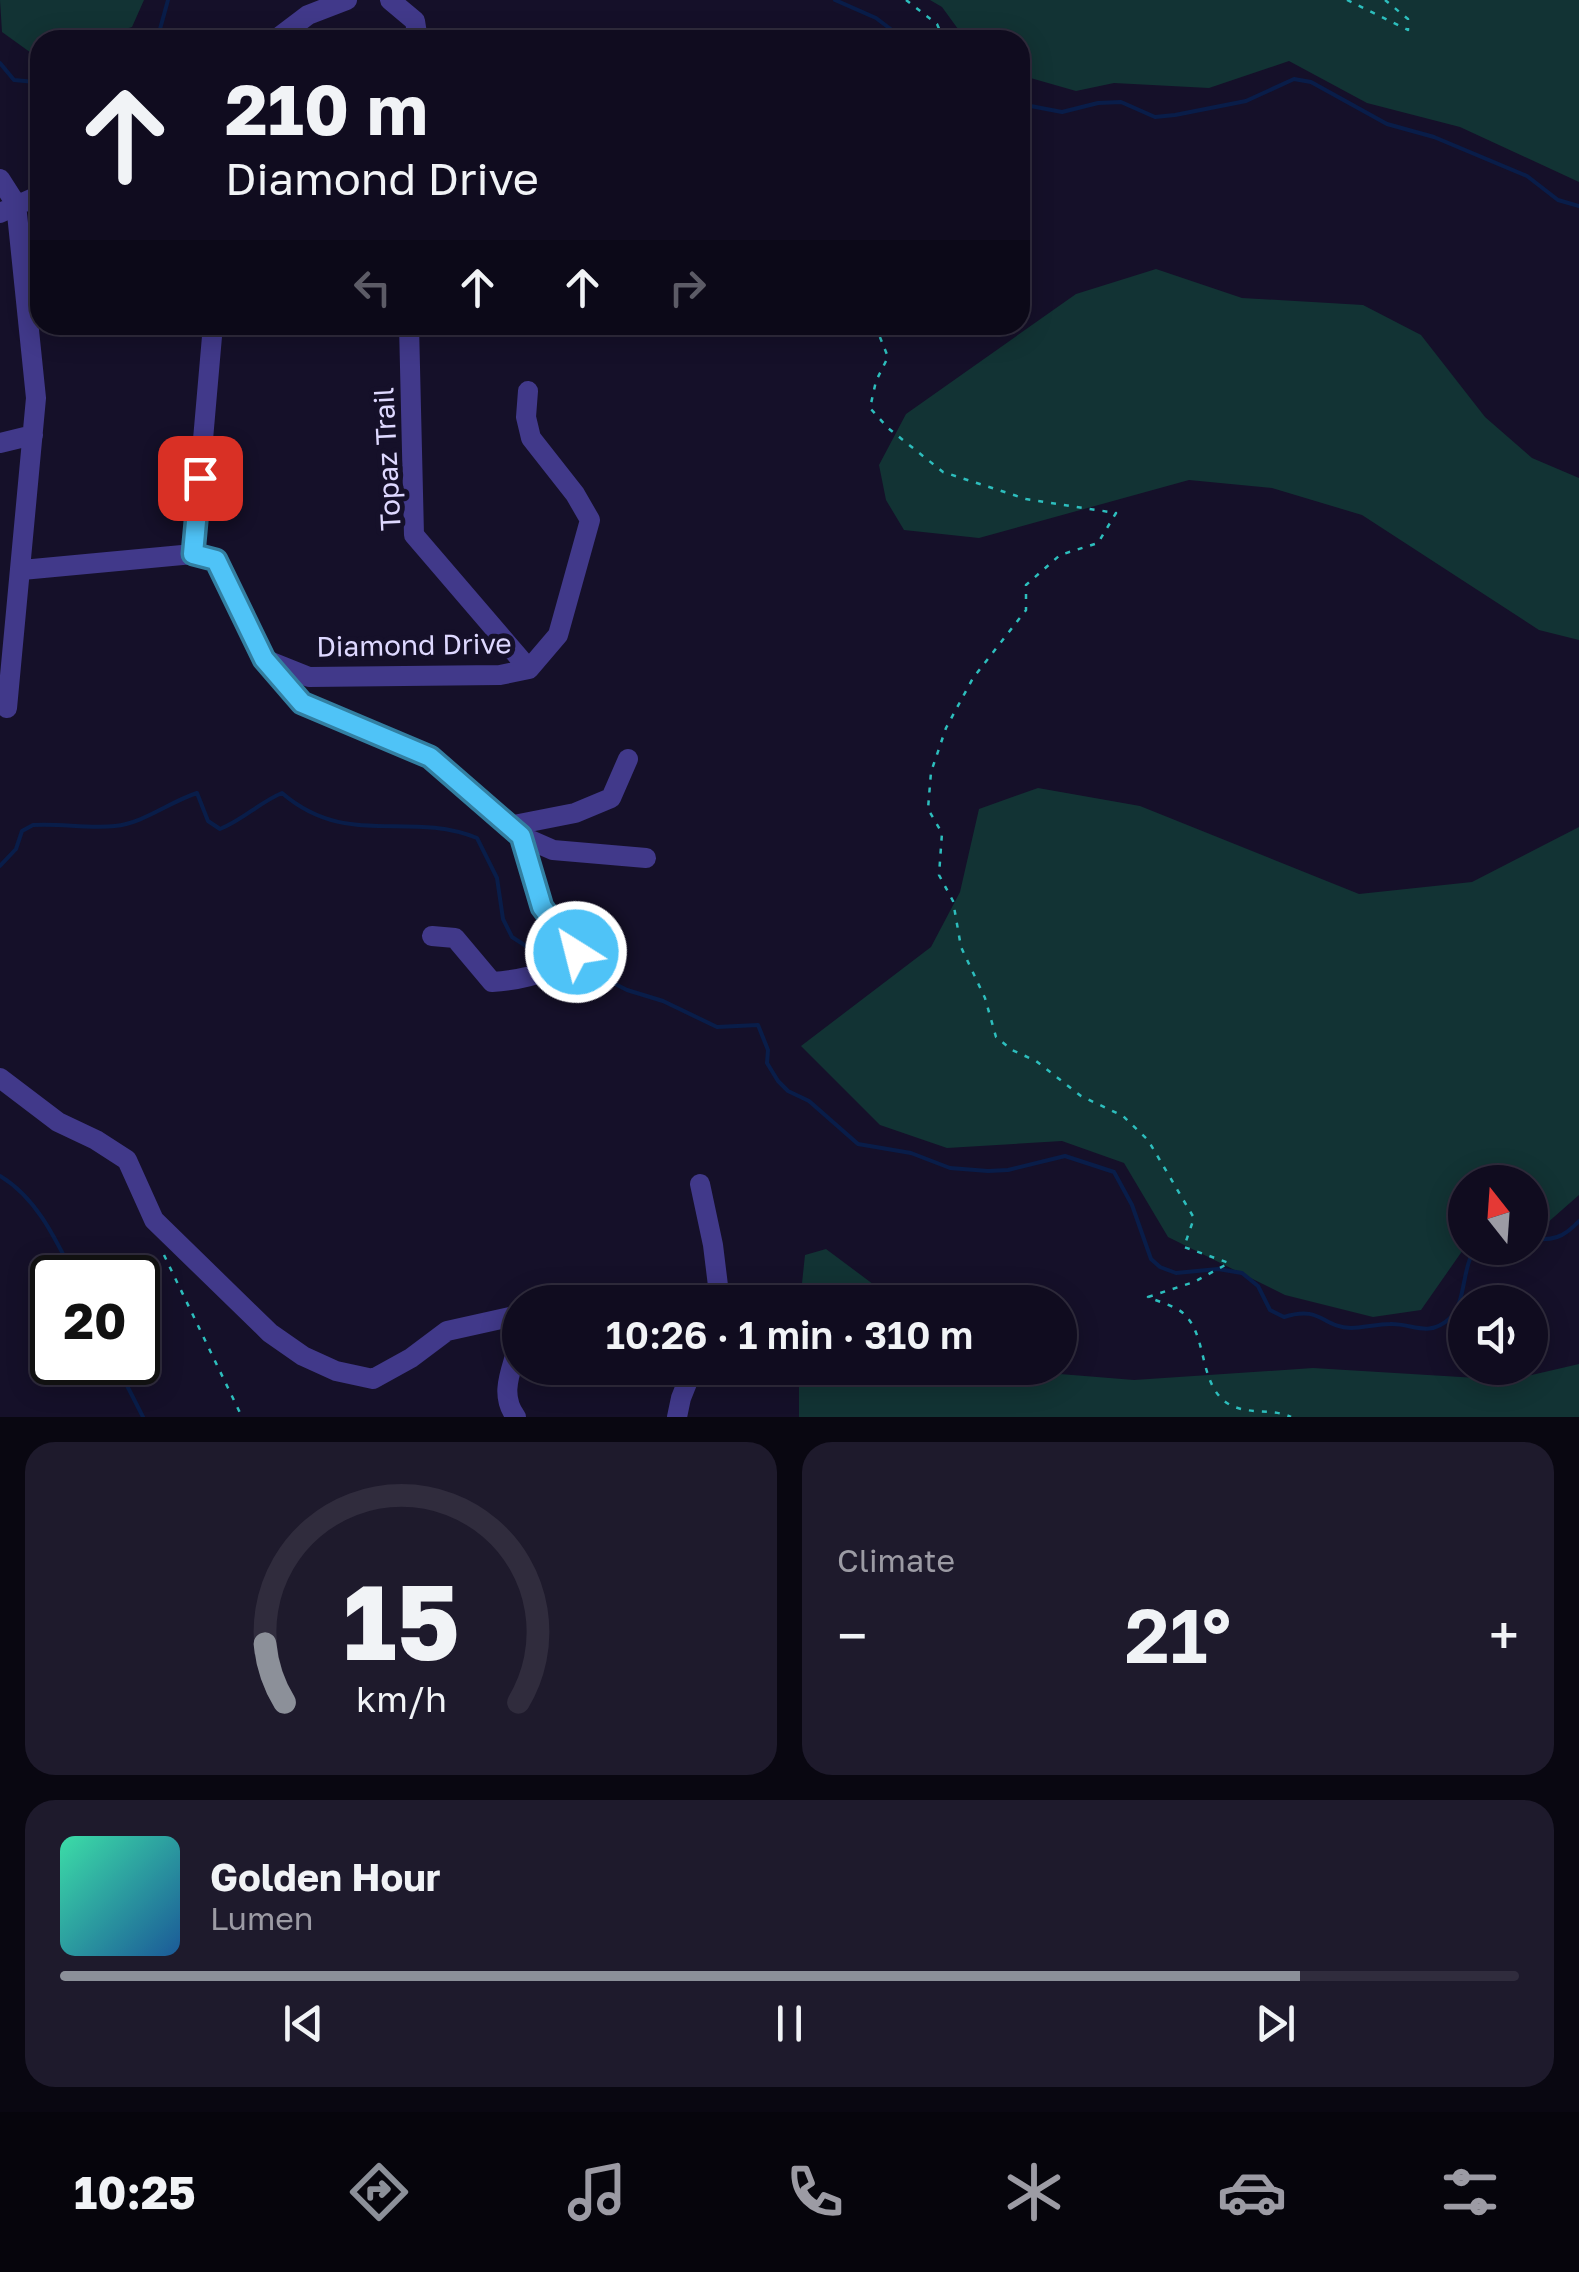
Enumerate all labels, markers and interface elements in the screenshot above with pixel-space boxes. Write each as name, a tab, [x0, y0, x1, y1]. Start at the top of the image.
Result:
text: 210 m	[225, 66, 428, 150]
icon: ahead	[60, 70, 190, 200]
text: Diamond Drive	[225, 151, 539, 205]
icon: left	[345, 260, 400, 315]
icon: ahead	[450, 260, 505, 315]
icon: ahead	[555, 260, 610, 315]
icon: right	[660, 260, 715, 315]
street label: Topaz Trail	[366, 386, 407, 532]
pin	[158, 436, 243, 521]
icon: arrive	[173, 451, 228, 506]
street label: Diamond Drive	[316, 626, 512, 663]
position arrow	[524, 900, 628, 1004]
north arrow	[1448, 1165, 1548, 1265]
map controls	[1448, 1165, 1548, 1385]
speed limit sign: 20	[30, 1255, 160, 1385]
button: sound	[1448, 1285, 1548, 1385]
text: 10:26 · 1 min · 310 m	[606, 1312, 973, 1357]
text: Climate	[837, 1541, 955, 1579]
text: 15	[342, 1558, 460, 1683]
text: 21°	[1125, 1589, 1231, 1680]
text: −	[837, 1602, 867, 1668]
text: +	[1489, 1602, 1519, 1668]
text: km/h	[356, 1677, 446, 1720]
text: Golden Hour	[210, 1854, 441, 1899]
text: Lumen	[210, 1899, 314, 1937]
icon: previous	[276, 1996, 331, 2051]
icon: pause	[762, 1996, 817, 2051]
icon: next	[1248, 1996, 1303, 2051]
icon: directions	[344, 2157, 414, 2227]
icon: music	[562, 2157, 632, 2227]
icon: phone	[780, 2157, 850, 2227]
icon: climate	[999, 2157, 1069, 2227]
icon: car	[1217, 2157, 1287, 2227]
icon: filters	[1435, 2157, 1505, 2227]
text: 10:25	[74, 2165, 196, 2219]

